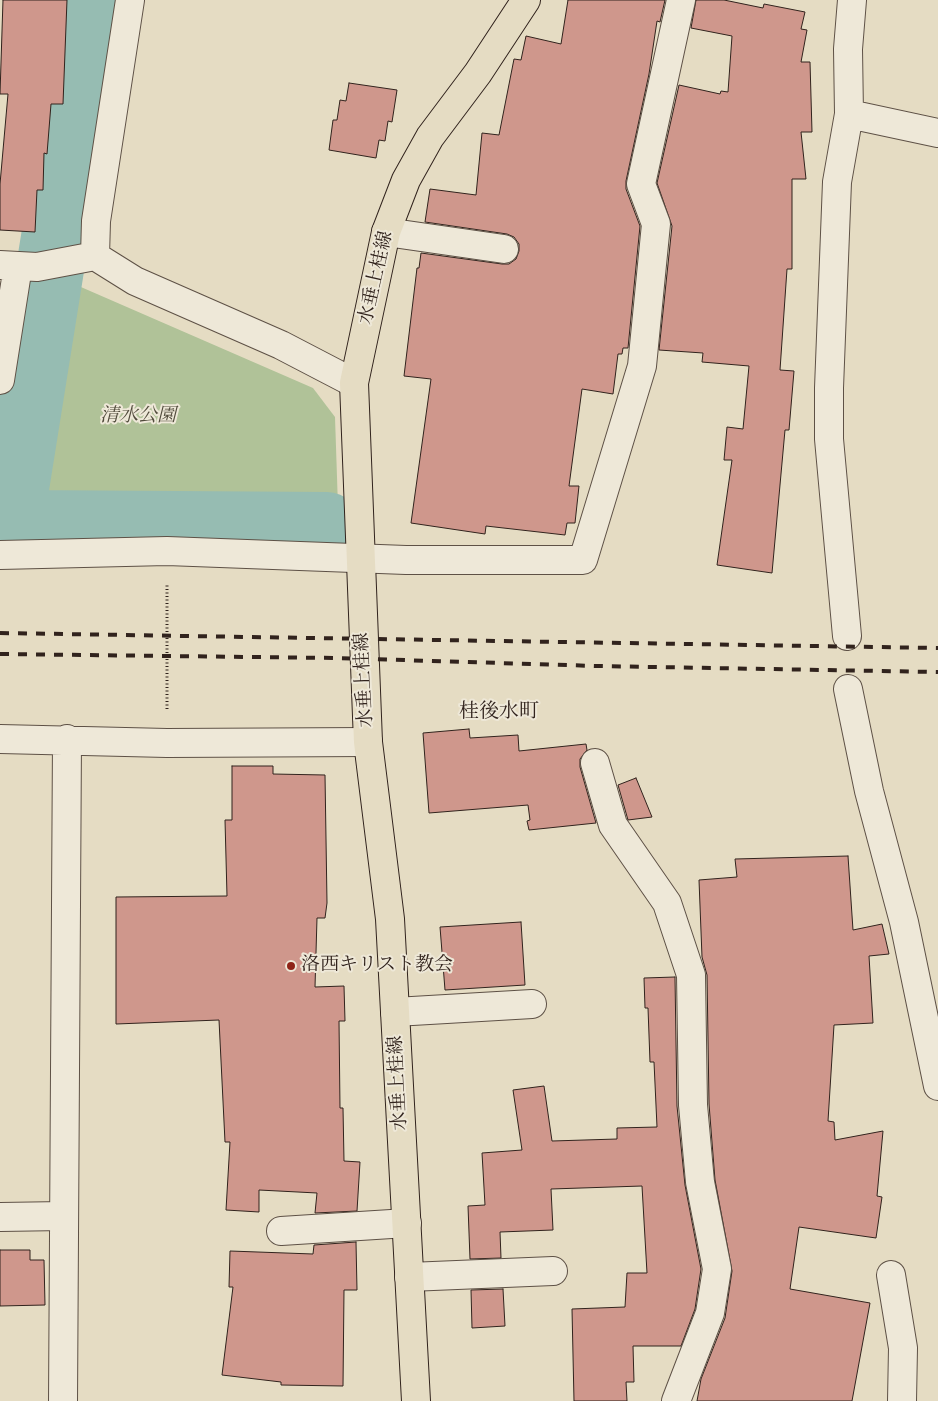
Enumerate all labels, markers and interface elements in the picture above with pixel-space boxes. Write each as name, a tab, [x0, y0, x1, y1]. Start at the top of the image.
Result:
street label: 水垂上桂線	[355, 229, 399, 327]
park label: 清水公園	[100, 406, 176, 428]
street label: 水垂上桂線	[351, 632, 379, 728]
district label: 桂後水町	[459, 701, 539, 725]
place label: 洛西キリスト教会	[301, 955, 453, 977]
marker: 洛西キリスト教会	[285, 960, 297, 972]
street label: 水垂上桂線	[385, 1035, 413, 1131]

